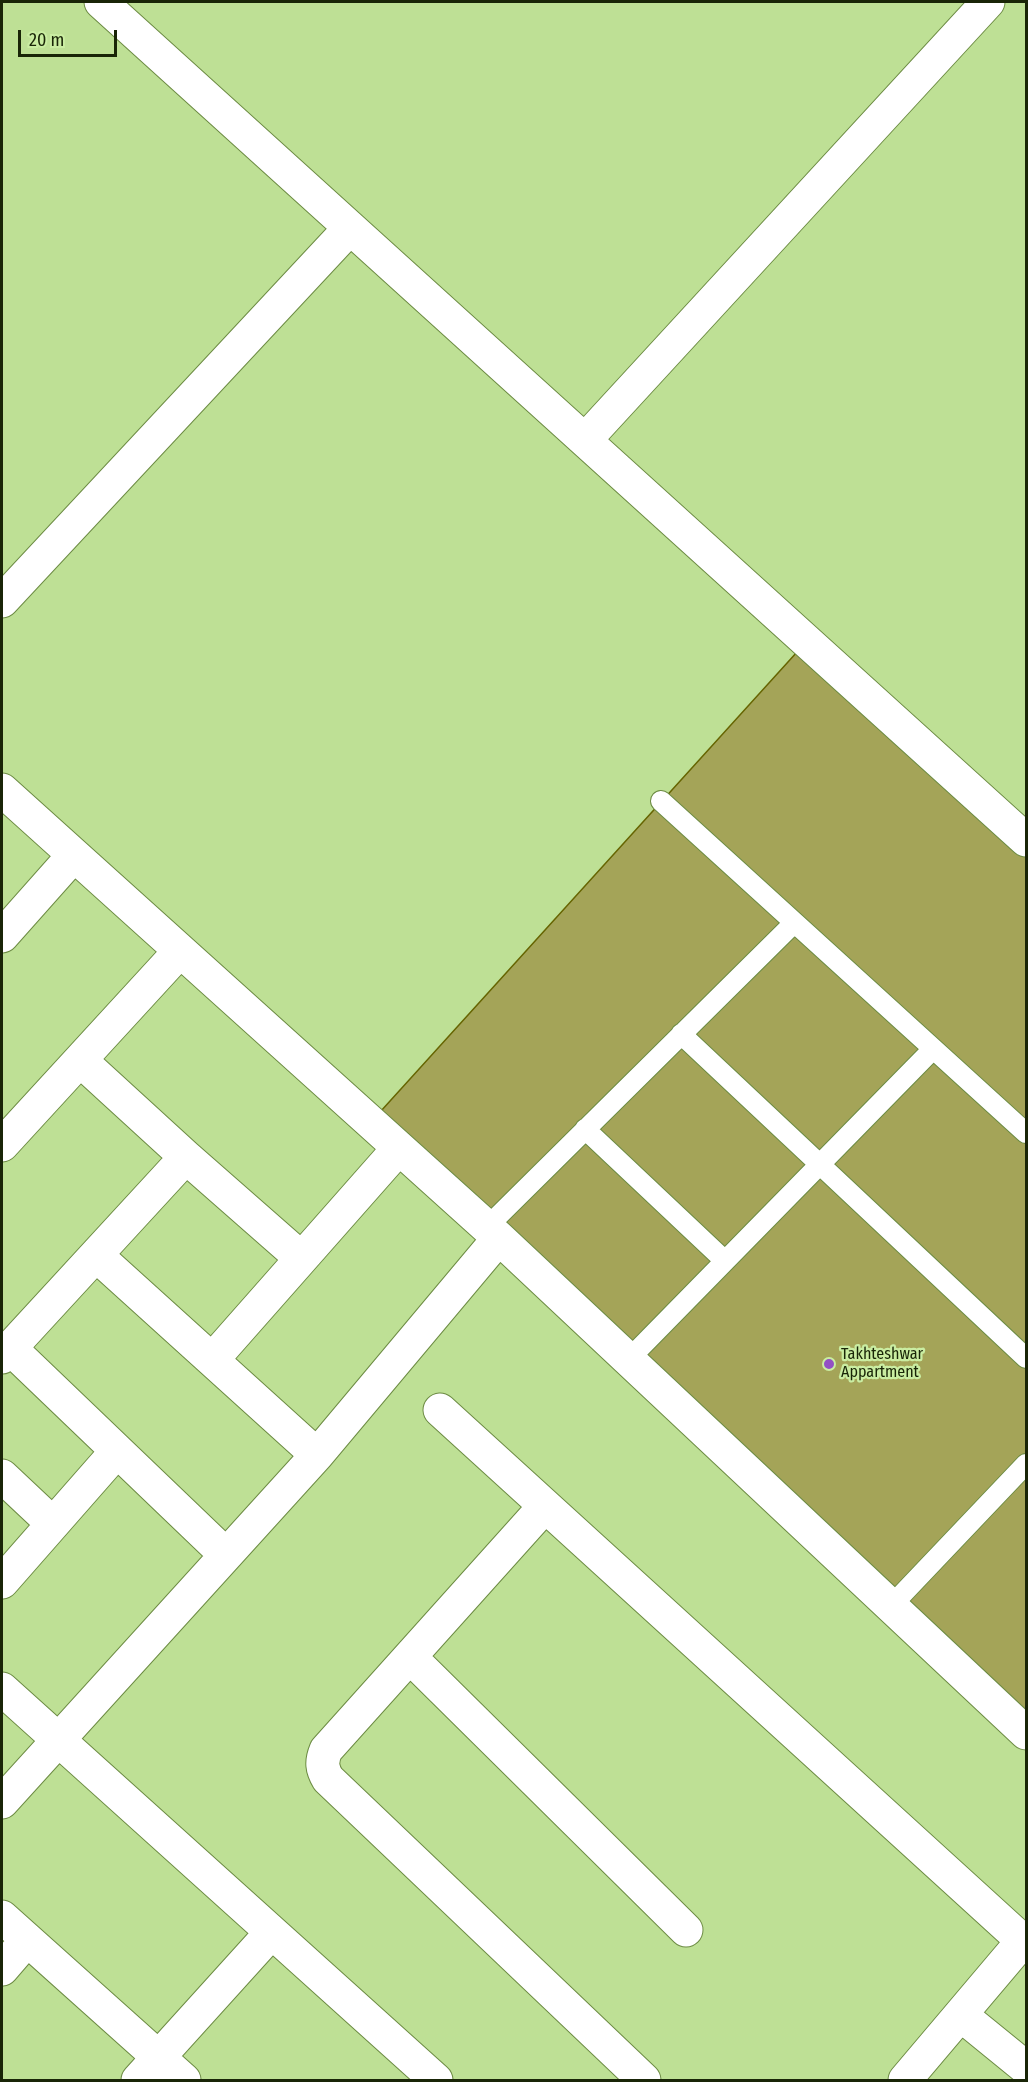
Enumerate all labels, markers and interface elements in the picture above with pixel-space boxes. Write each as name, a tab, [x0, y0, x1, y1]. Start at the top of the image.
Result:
scale bar	[21, 18, 120, 56]
text: 20 m	[29, 29, 64, 51]
place label: Takhteshwar Appartment	[841, 1345, 923, 1383]
marker: Takhteshwar Appartment	[822, 1357, 836, 1371]

